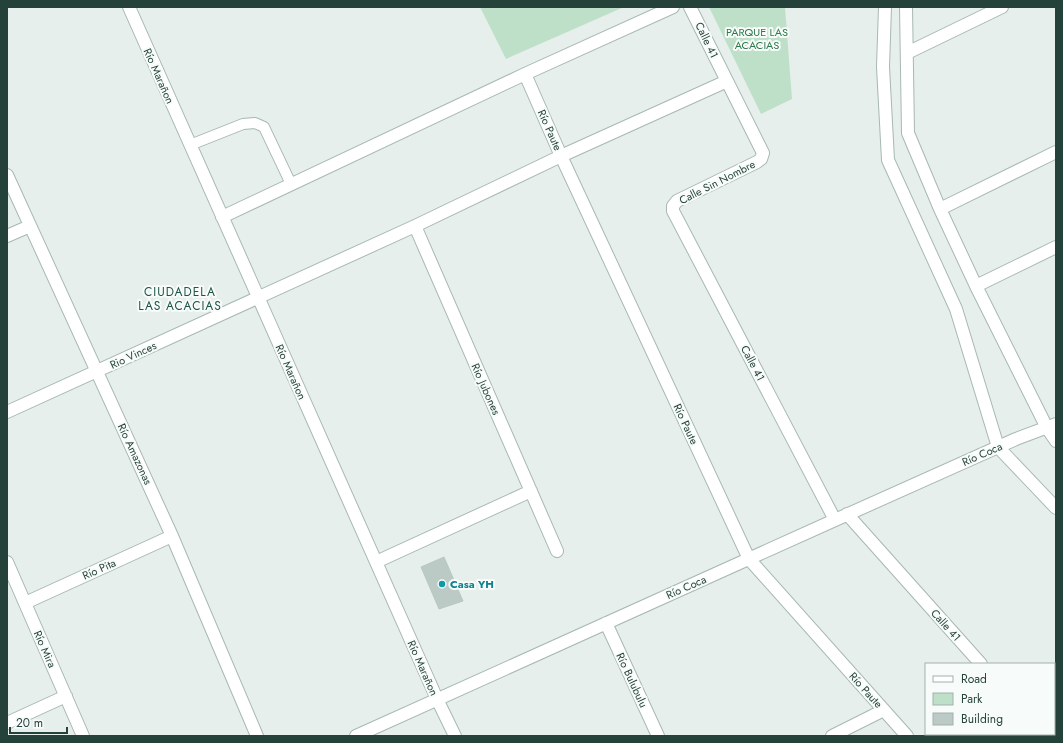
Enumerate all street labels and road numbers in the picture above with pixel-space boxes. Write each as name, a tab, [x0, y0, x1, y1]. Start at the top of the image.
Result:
street label: Calle 41	[691, 19, 723, 61]
street label: Río Marañon	[140, 46, 178, 106]
street label: Río Paute	[534, 107, 566, 153]
street label: Calle Sin Nombre	[676, 156, 758, 208]
street label: Rio Vinces	[107, 337, 159, 373]
street label: Río Marañon	[272, 342, 310, 402]
street label: Calle 41	[737, 342, 769, 384]
street label: Río Jubones	[468, 361, 505, 418]
street label: Río Paute	[670, 401, 703, 447]
street label: Río Amazonas	[114, 421, 156, 488]
street label: Río Coca	[959, 438, 1005, 470]
street label: Río Pita	[80, 555, 118, 583]
street label: Río Coca	[663, 571, 709, 603]
street label: Calle 41	[927, 605, 965, 645]
street label: Río Mira	[30, 628, 60, 670]
street label: Río Marañon	[404, 638, 442, 698]
street label: Río Bulubulu	[612, 650, 652, 710]
street label: Río Paute	[846, 669, 887, 712]

